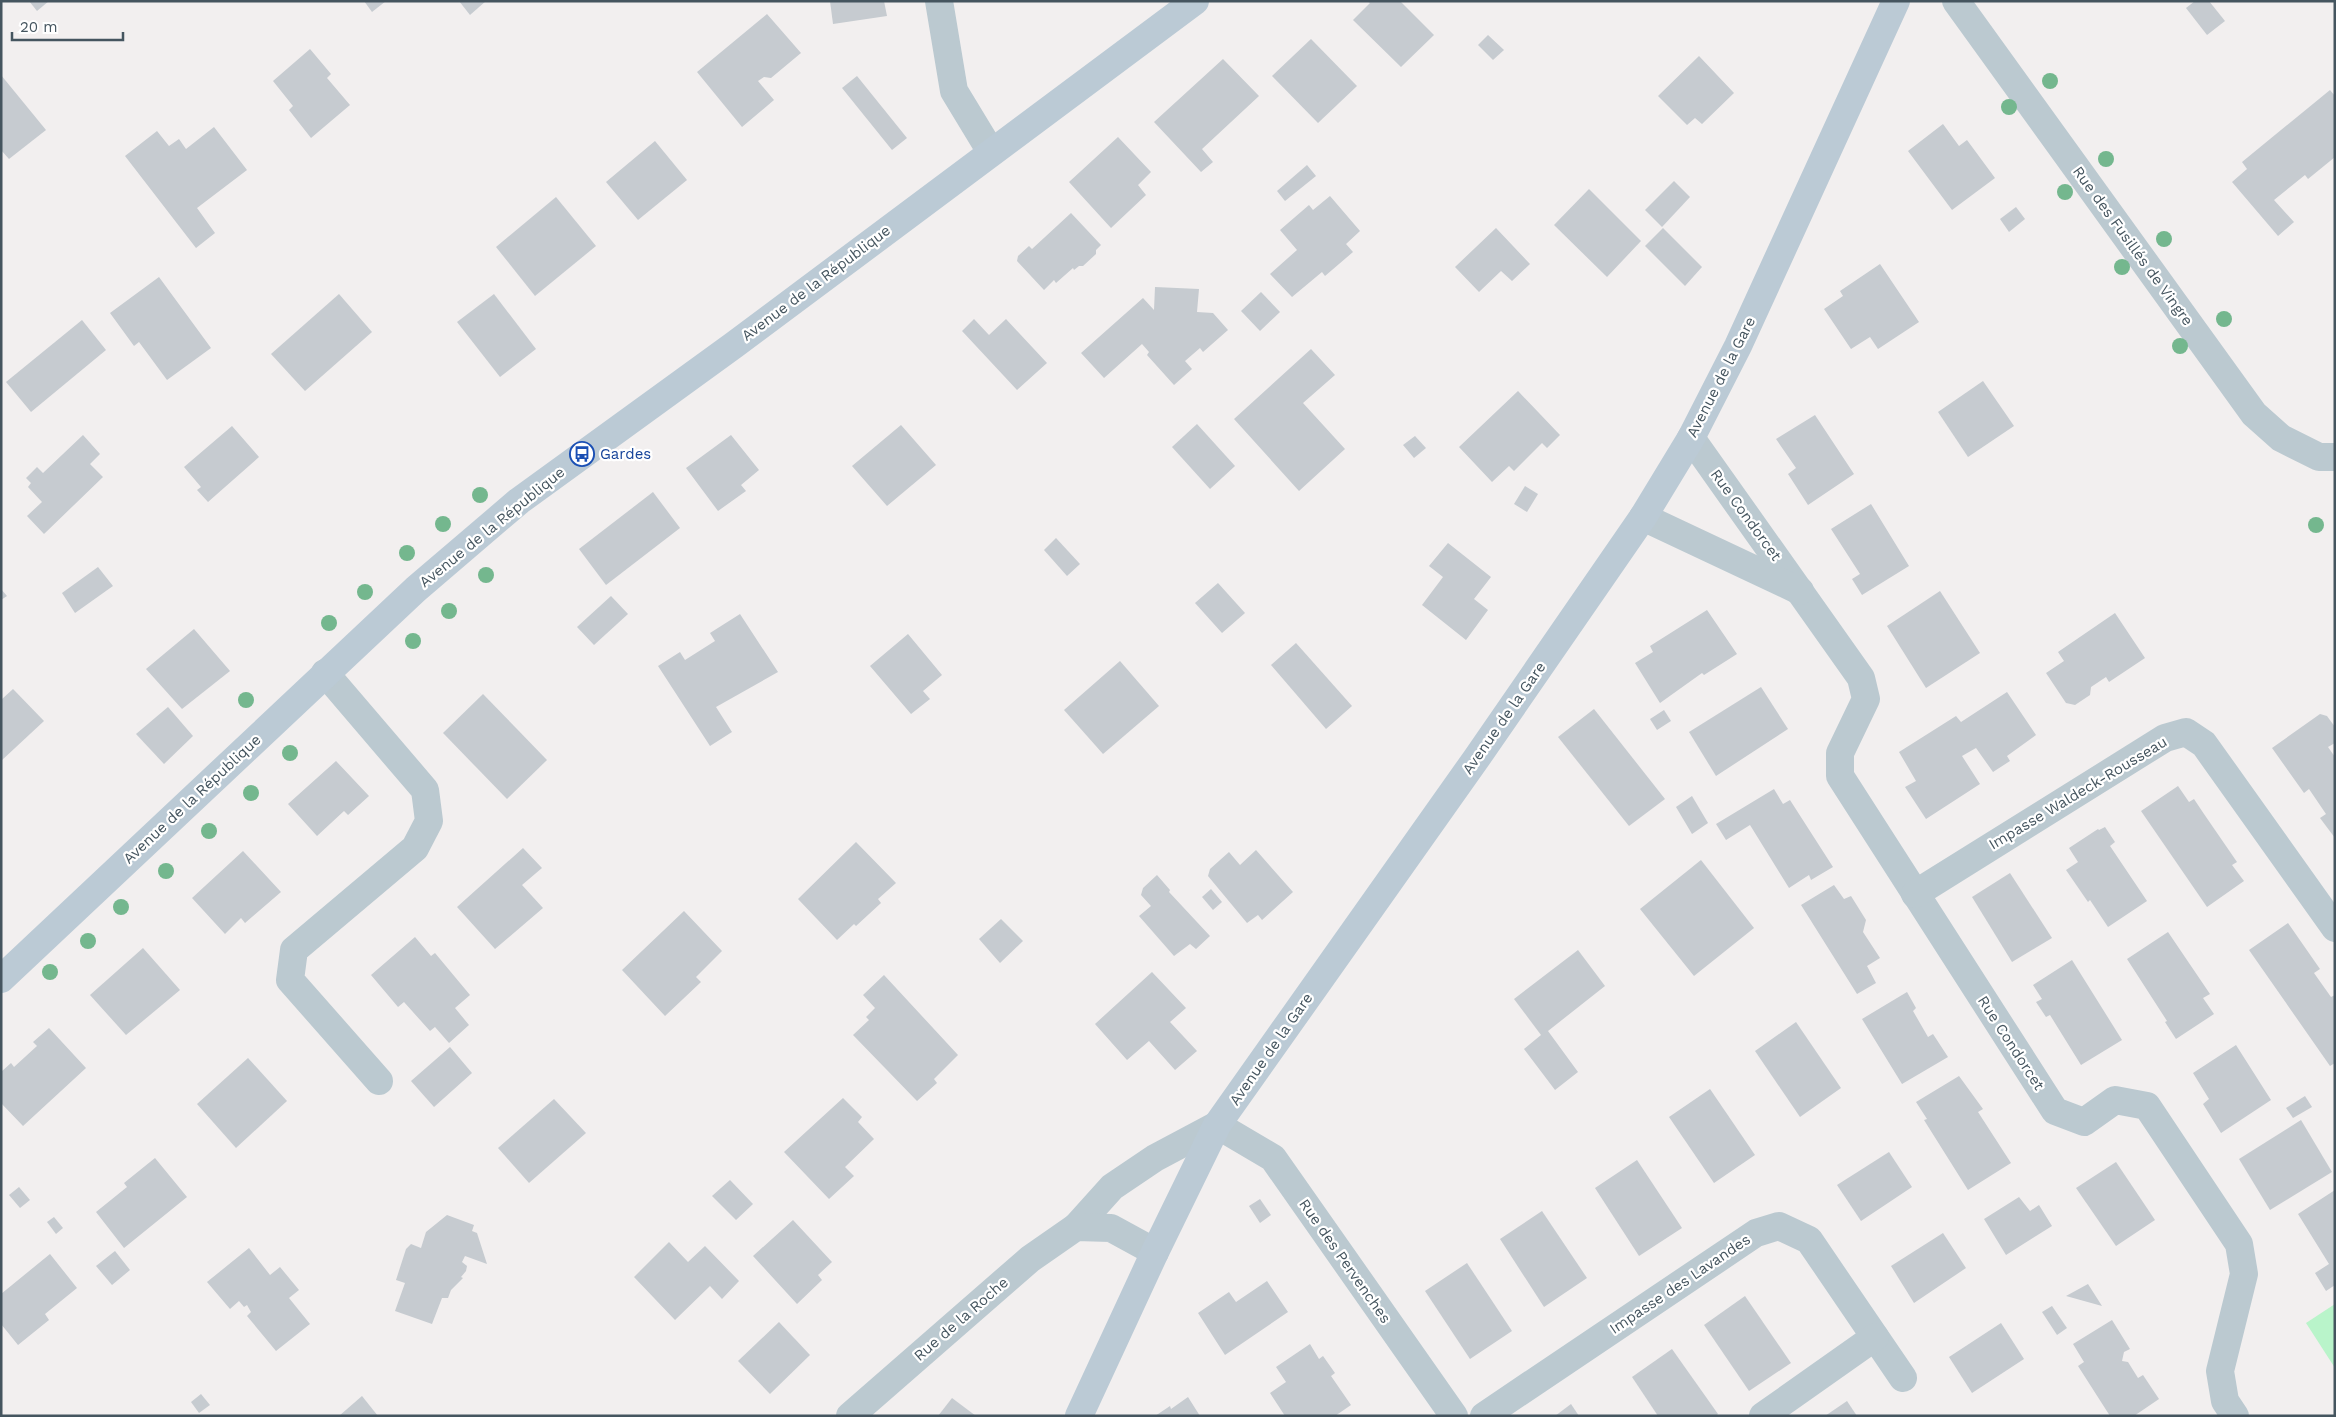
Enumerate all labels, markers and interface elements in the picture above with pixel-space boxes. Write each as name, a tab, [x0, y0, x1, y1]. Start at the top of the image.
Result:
scale bar	[12, 10, 124, 42]
text: 20 m	[20, 18, 58, 36]
street label: Rue des Fusillés de Vingre	[2069, 163, 2197, 329]
street label: Avenue de la République	[738, 221, 894, 345]
street label: Avenue de la Gare	[1683, 314, 1759, 440]
bus stop icon: Gardes	[569, 441, 595, 467]
place label: Gardes	[600, 445, 651, 463]
street label: Avenue de la République	[416, 463, 568, 591]
street label: Rue Condorcet	[1707, 466, 1786, 565]
street label: Avenue de la Gare	[1458, 658, 1550, 778]
street label: Avenue de la République	[119, 731, 265, 867]
street label: Impasse Waldeck-Rousseau	[1986, 733, 2170, 853]
street label: Avenue de la Gare	[1225, 989, 1317, 1109]
street label: Rue Condorcet	[1974, 992, 2049, 1094]
street label: Rue des Pervenches	[1295, 1195, 1395, 1327]
street label: Impasse des Lavandes	[1606, 1230, 1754, 1338]
street label: Rue de la Roche	[910, 1273, 1012, 1365]

